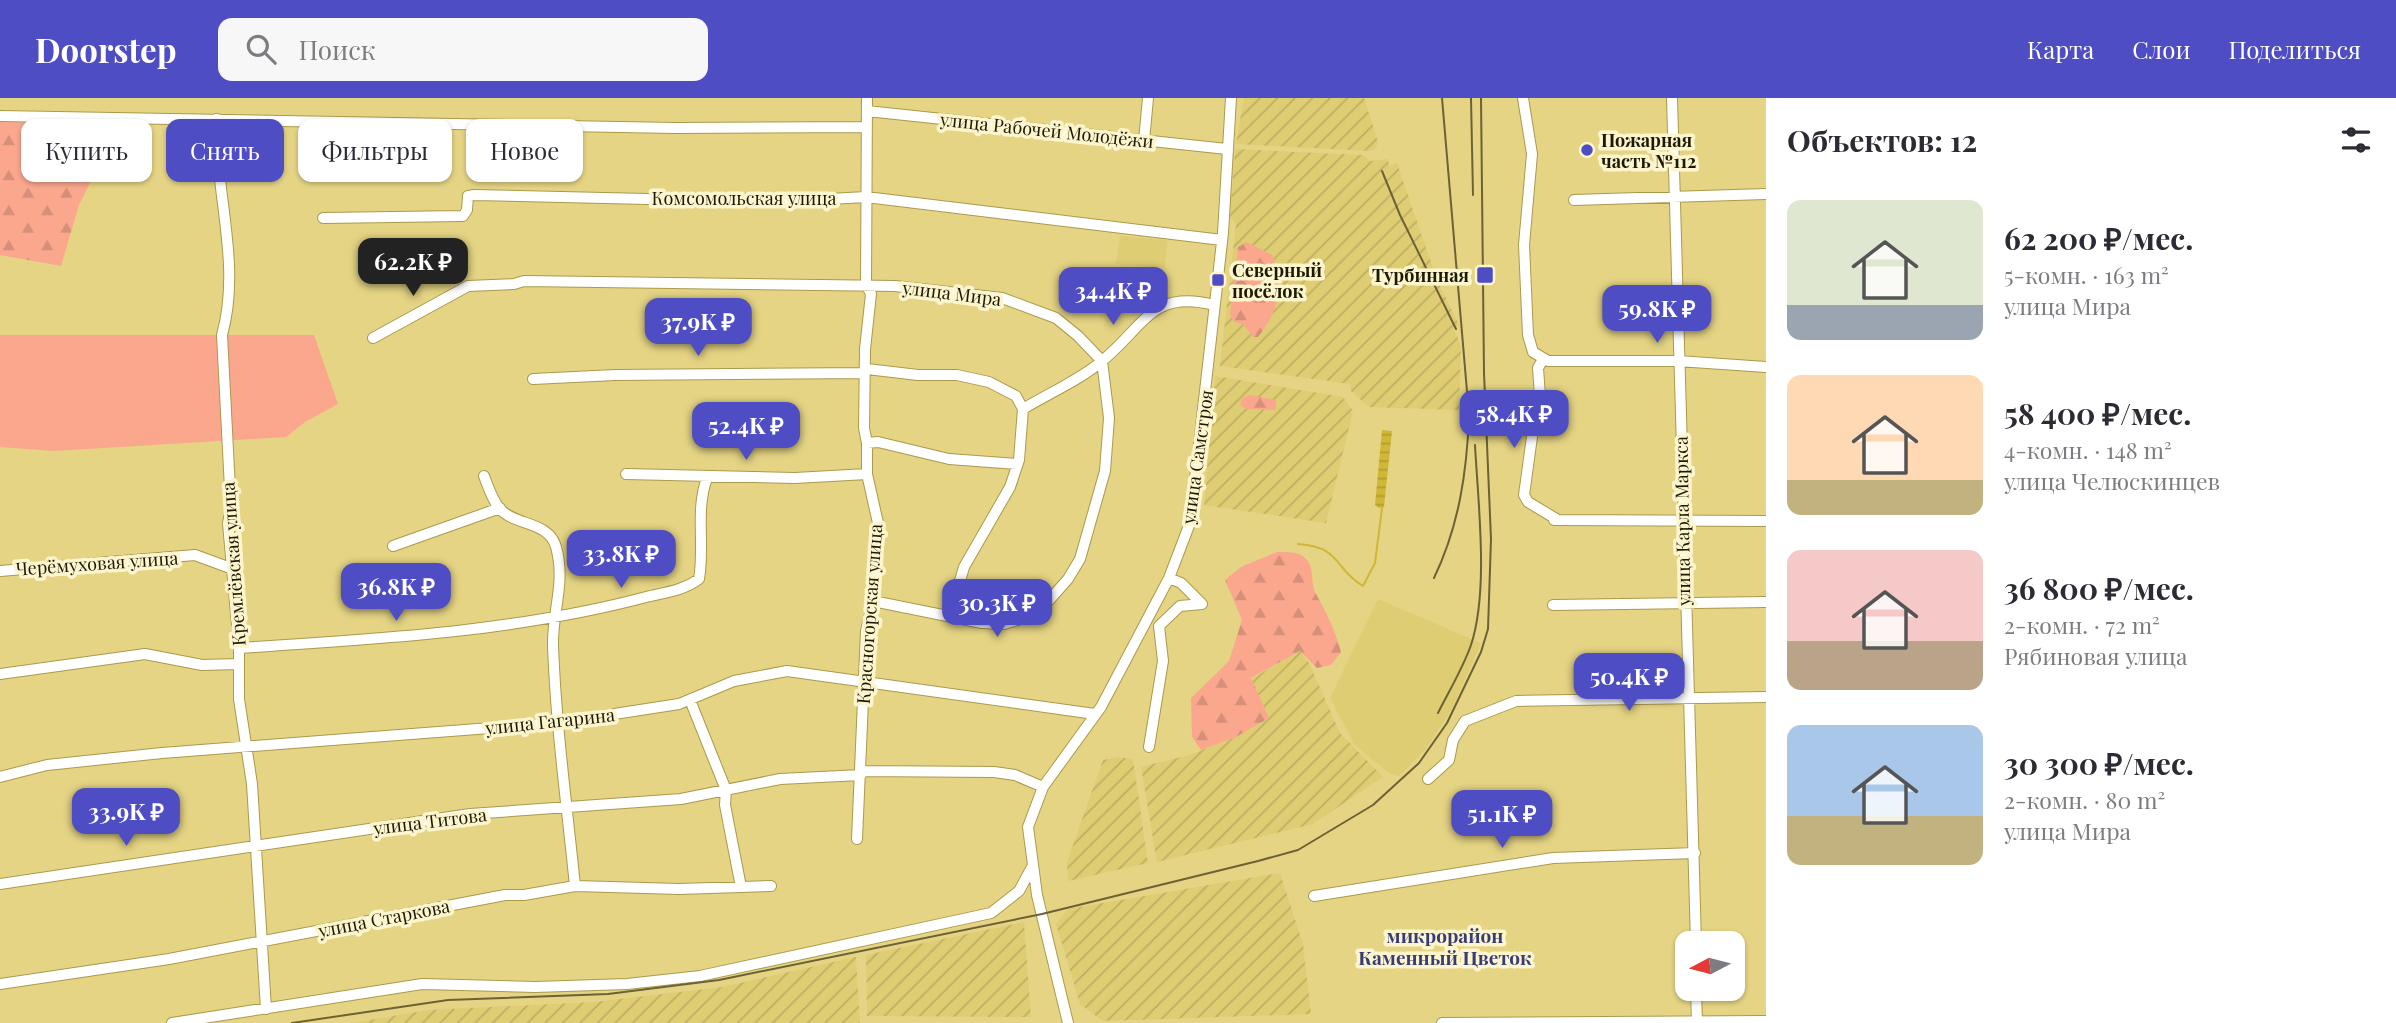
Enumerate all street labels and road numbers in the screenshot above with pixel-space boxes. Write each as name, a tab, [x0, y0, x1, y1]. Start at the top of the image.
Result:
street label: улица Рабочей Молодёжи	[938, 107, 1155, 153]
street label: Комсомольская улица	[652, 186, 836, 210]
street label: улица Мира	[900, 275, 1003, 311]
street label: улица Самстроя	[1176, 388, 1218, 527]
street label: улица Карла Маркса	[1669, 436, 1695, 607]
street label: Кремлёвская улица	[215, 481, 251, 647]
street label: Красногорская улица	[851, 523, 887, 705]
street label: Черёмуховая улица	[15, 545, 179, 581]
street label: улица Гагарина	[483, 702, 616, 740]
street label: улица Титова	[371, 802, 488, 840]
street label: улица Старкова	[315, 893, 452, 943]

